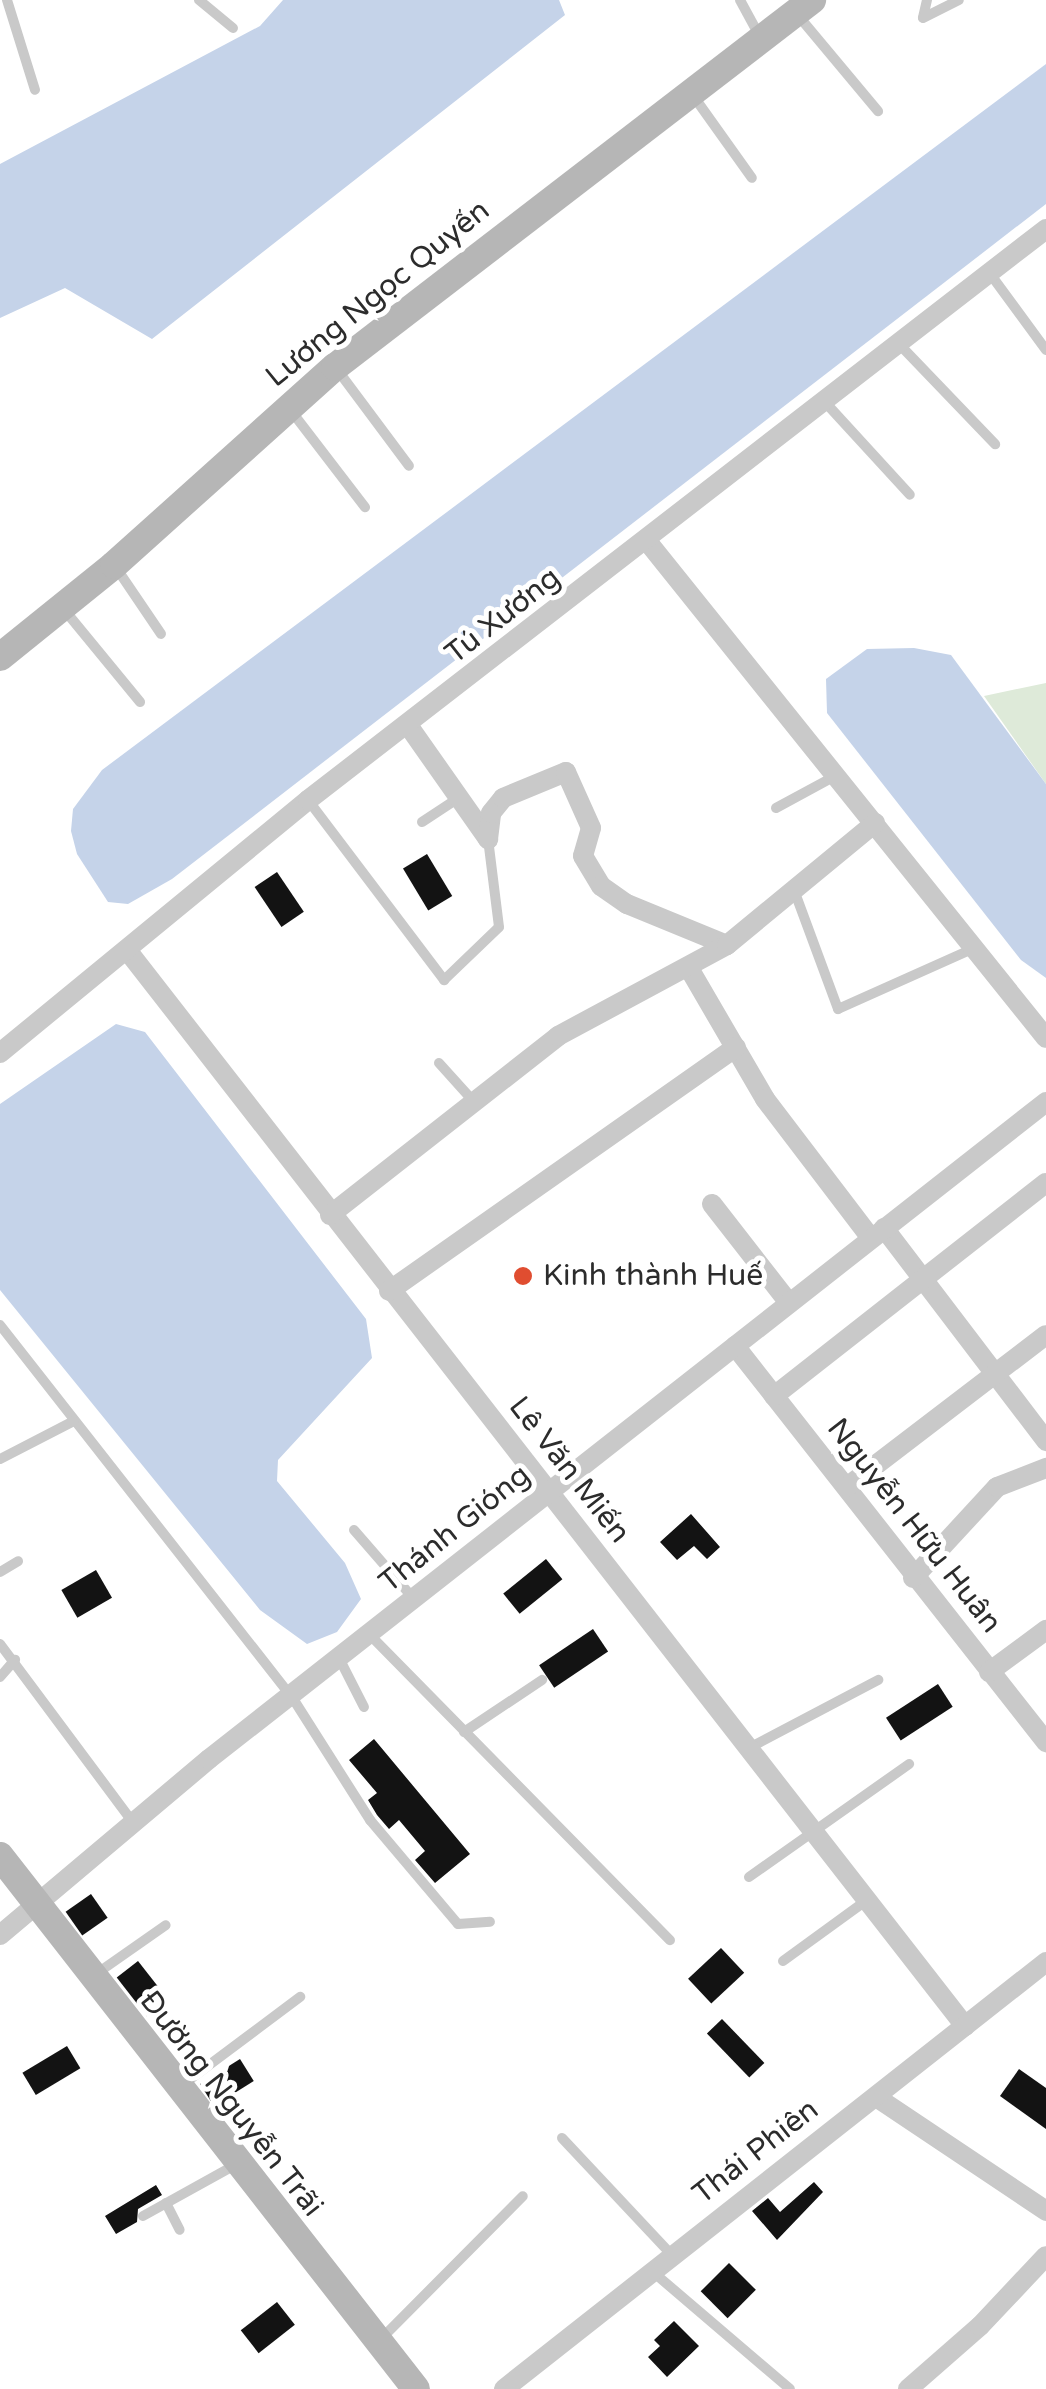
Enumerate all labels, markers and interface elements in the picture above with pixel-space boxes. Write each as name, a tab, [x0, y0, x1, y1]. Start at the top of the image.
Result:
street label: Lương Ngọc Quyến	[259, 193, 497, 395]
street label: Tú Xương	[438, 560, 568, 672]
place label: Kinh thành Huế	[543, 1258, 763, 1294]
marker: Kinh thành Huế	[512, 1265, 534, 1287]
street label: Lê Văn Miến	[501, 1390, 637, 1550]
street label: Nguyễn Hữu Huân	[819, 1412, 1009, 1640]
street label: Thánh Gióng	[372, 1457, 538, 1601]
street label: Đường Nguyễn Trãi	[132, 1984, 330, 2224]
street label: Thái Phiên	[686, 2092, 826, 2212]

